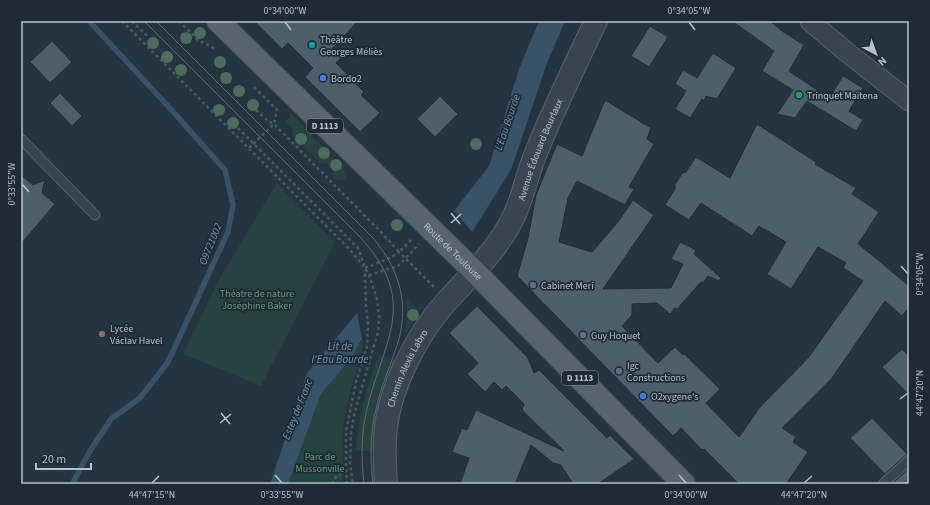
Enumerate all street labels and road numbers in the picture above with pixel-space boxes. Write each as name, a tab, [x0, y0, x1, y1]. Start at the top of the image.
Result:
street label: Avenue Édouard Bourlaux	[515, 96, 567, 202]
road number: D 1113	[307, 119, 343, 133]
street label: Route de Toulouse	[420, 220, 485, 284]
street label: Chemin Alexis Labro	[384, 327, 431, 409]
road number: D 1113	[562, 371, 598, 385]

